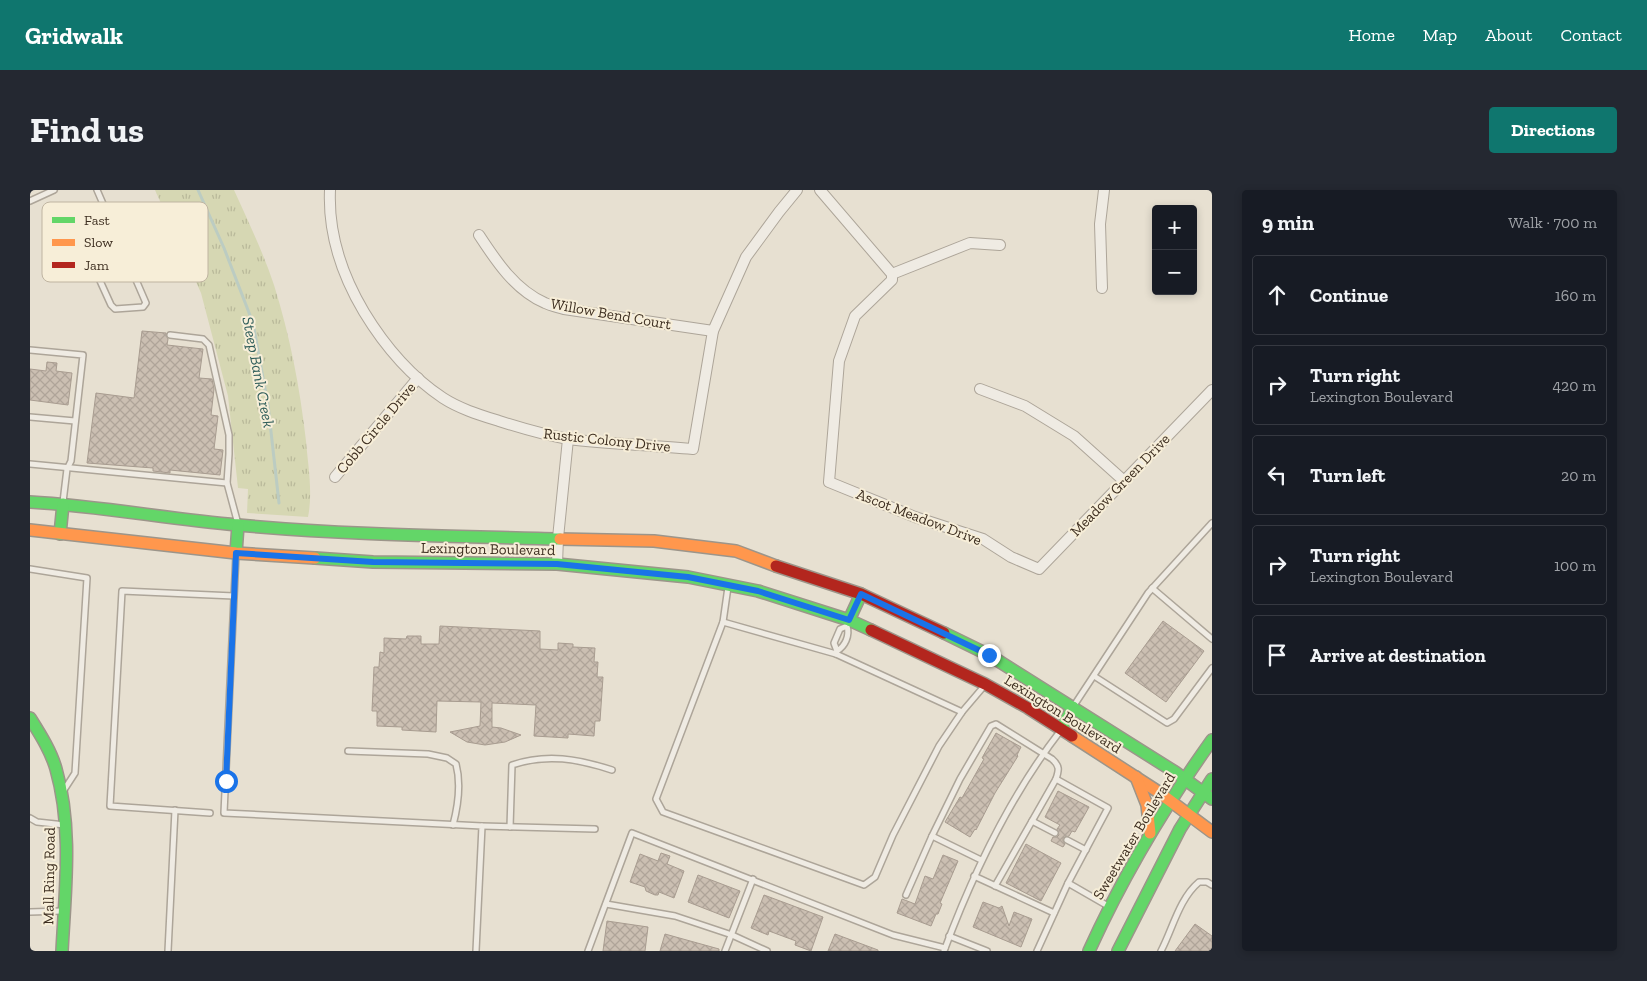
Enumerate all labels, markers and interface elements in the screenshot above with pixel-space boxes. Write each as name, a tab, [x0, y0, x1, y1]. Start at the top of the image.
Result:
text: Gridwalk	[25, 21, 123, 50]
text: Home	[1348, 24, 1395, 46]
text: Map	[1423, 24, 1457, 46]
text: About	[1485, 24, 1532, 46]
text: Contact	[1560, 24, 1622, 46]
button: Directions	[1489, 107, 1617, 153]
text: Find us	[30, 109, 144, 151]
legend	[42, 202, 208, 282]
map controls	[1152, 205, 1197, 295]
button: +	[1152, 205, 1197, 250]
text: 9 min	[1262, 210, 1314, 235]
text: Fast	[84, 212, 111, 229]
text: Walk · 700 m	[1508, 213, 1597, 232]
text: Slow	[84, 234, 113, 251]
button: −	[1152, 250, 1197, 295]
text: Jam	[84, 257, 109, 274]
icon: ahead	[1263, 281, 1291, 309]
text: Continue	[1310, 284, 1388, 307]
text: 160 m	[1555, 286, 1596, 305]
street label: Willow Bend Court	[549, 295, 673, 334]
water label: Steep Bank Creek	[238, 315, 279, 429]
text: Turn right	[1310, 364, 1400, 387]
icon: right	[1263, 371, 1291, 399]
text: 420 m	[1552, 376, 1596, 395]
street label: Cobb Circle Drive	[333, 379, 419, 477]
text: Lexington Boulevard	[1310, 387, 1453, 406]
street label: Rustic Colony Drive	[543, 424, 671, 456]
street label: Meadow Green Drive	[1066, 430, 1174, 540]
icon: left	[1263, 461, 1291, 489]
text: Turn left	[1310, 464, 1385, 487]
text: 20 m	[1561, 466, 1596, 485]
street label: Ascot Meadow Drive	[854, 485, 984, 549]
street label: Lexington Boulevard	[421, 539, 556, 559]
text: Turn right	[1310, 544, 1400, 567]
icon: right	[1263, 551, 1291, 579]
text: 100 m	[1554, 556, 1596, 575]
text: Lexington Boulevard	[1310, 567, 1453, 586]
icon: arrive	[1263, 641, 1291, 669]
route end	[978, 644, 1001, 667]
text: Arrive at destination	[1310, 644, 1486, 667]
street label: Lexington Boulevard	[1001, 671, 1125, 758]
street label: Sweetwater Boulevard	[1089, 769, 1179, 903]
route start	[215, 770, 238, 793]
street label: Mall Ring Road	[39, 826, 59, 925]

